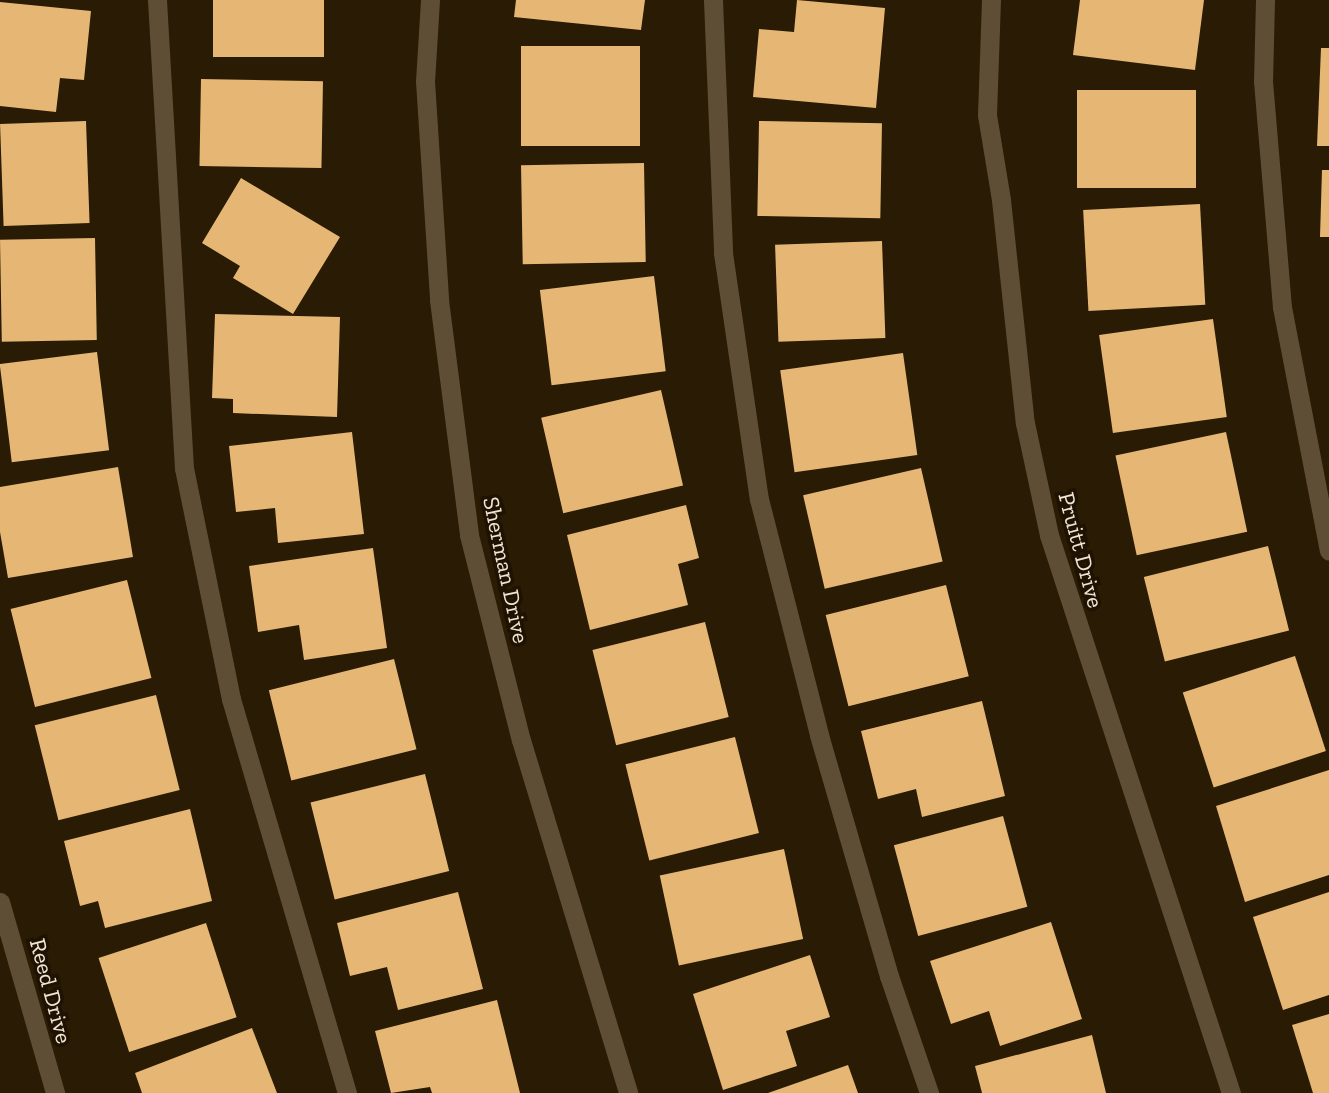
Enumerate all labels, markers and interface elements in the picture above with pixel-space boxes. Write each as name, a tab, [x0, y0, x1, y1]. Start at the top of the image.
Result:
street label: Pruitt Drive	[1052, 489, 1110, 611]
street label: Sherman Drive	[477, 494, 535, 646]
street label: Reed Drive	[24, 935, 78, 1047]

